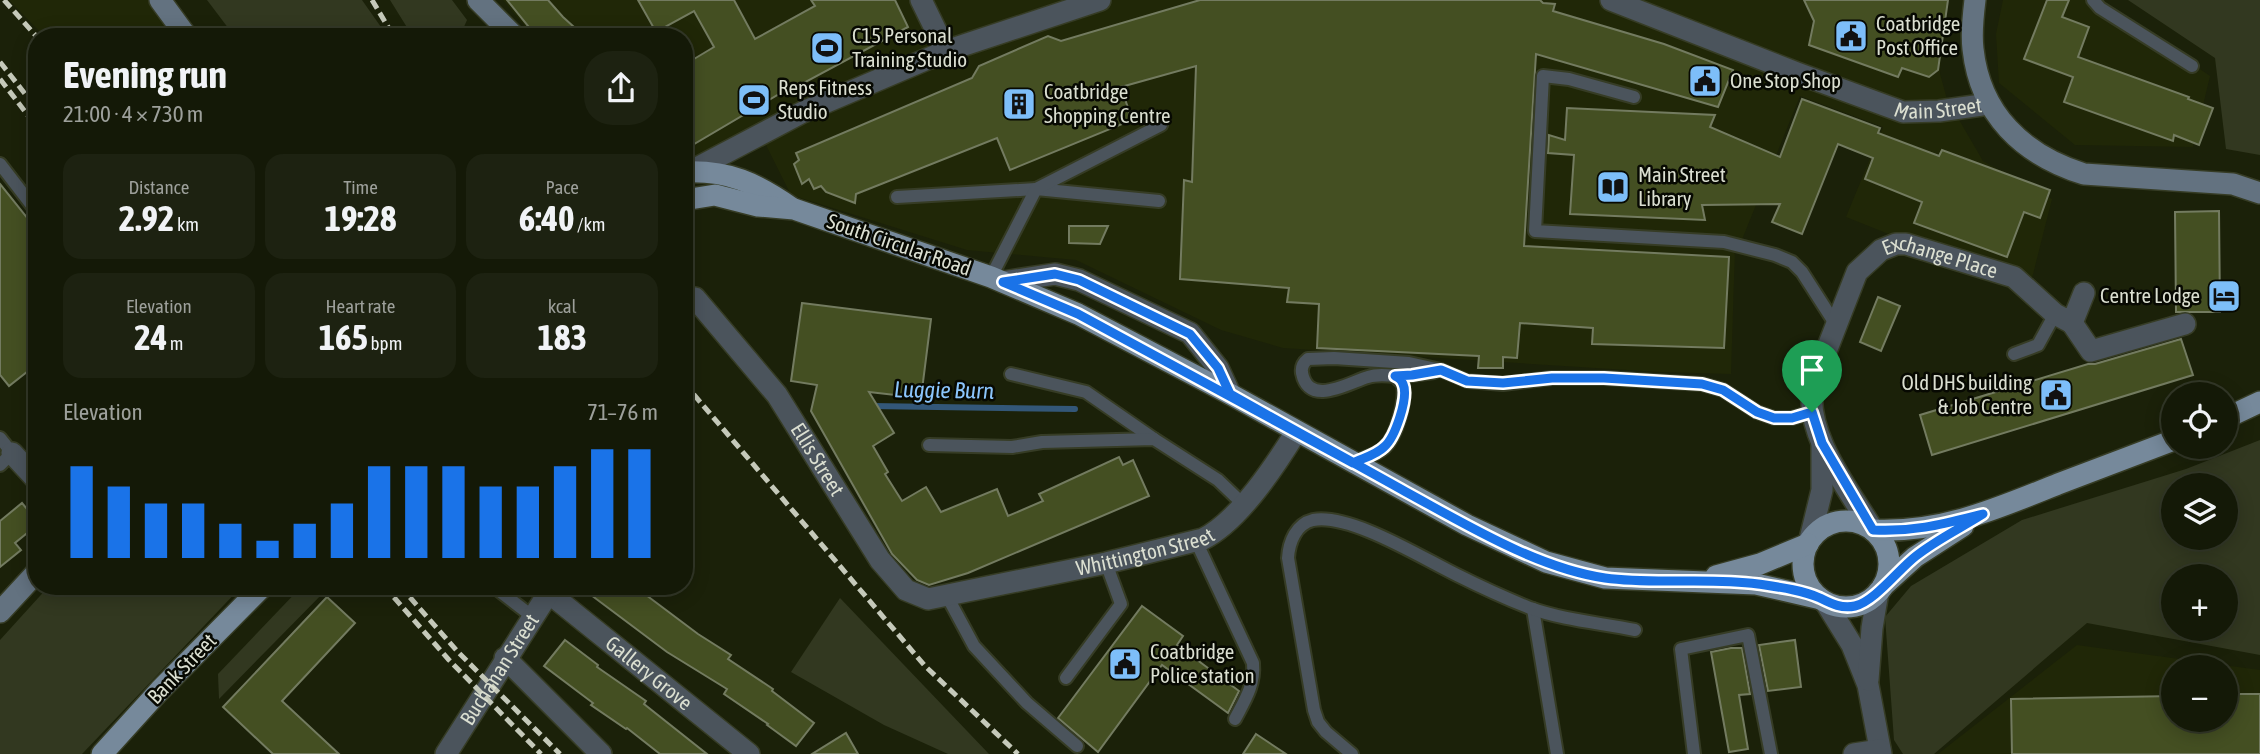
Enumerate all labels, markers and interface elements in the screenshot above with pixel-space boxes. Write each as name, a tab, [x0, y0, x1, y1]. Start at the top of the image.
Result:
place label: Coatbridge Post Office	[1876, 11, 1960, 59]
public building icon: Coatbridge Post Office	[1832, 17, 1870, 55]
place label: C15 Personal Training Studio	[852, 23, 967, 71]
sports icon: C15 Personal Training Studio	[808, 29, 846, 67]
button: share	[584, 51, 658, 125]
text: Evening run	[63, 53, 227, 96]
public building icon: One Stop Shop	[1686, 62, 1724, 100]
place label: One Stop Shop	[1730, 68, 1841, 92]
place label: Reps Fitness Studio	[778, 75, 872, 123]
place label: Coatbridge Shopping Centre	[1044, 79, 1171, 127]
sports icon: Reps Fitness Studio	[735, 81, 773, 119]
building icon: Coatbridge Shopping Centre	[1000, 85, 1038, 123]
street label: Main Street	[1891, 92, 1983, 124]
text: 21:00 · 4 × 730 m	[63, 101, 203, 127]
place label: Main Street Library	[1638, 162, 1726, 210]
library icon: Main Street Library	[1594, 168, 1632, 206]
text: Distance	[128, 176, 189, 198]
text: Time	[343, 176, 378, 198]
text: Pace	[545, 176, 579, 198]
text: 2.92	[119, 198, 174, 238]
text: 19:28	[324, 198, 397, 238]
text: 6:40	[519, 198, 574, 238]
street label: South Circular Road	[824, 208, 975, 280]
text: km	[174, 213, 199, 235]
text: /km	[574, 213, 606, 235]
street label: Exchange Place	[1878, 231, 2001, 282]
hotel icon: Centre Lodge	[2205, 277, 2243, 315]
place label: Centre Lodge	[2100, 283, 2200, 307]
text: Elevation	[126, 295, 192, 317]
text: Heart rate	[326, 295, 395, 317]
text: kcal	[548, 295, 577, 317]
text: 24	[134, 317, 167, 357]
text: 165	[319, 317, 368, 357]
text: 183	[537, 317, 587, 357]
text: m	[167, 332, 183, 354]
text: bpm	[368, 332, 402, 354]
pin	[1782, 340, 1842, 412]
icon: arrive	[1793, 351, 1831, 389]
place label: Old DHS building & Job Centre	[1902, 370, 2032, 418]
water label: Luggie Burn	[894, 376, 994, 404]
public building icon: Old DHS building & Job Centre	[2037, 376, 2075, 414]
map controls	[2161, 382, 2238, 732]
button: locate	[2161, 382, 2238, 459]
text: Elevation	[63, 399, 143, 425]
text: 71–76 m	[587, 399, 658, 425]
street label: Ellis Street	[786, 418, 850, 500]
button: layers	[2161, 473, 2238, 550]
street label: Whittington Street	[1074, 522, 1219, 580]
button: +	[2161, 564, 2238, 641]
street label: Buchanan Street	[455, 609, 543, 729]
street label: Bank Street	[142, 628, 221, 708]
street label: Gallery Grove	[601, 630, 697, 714]
place label: Coatbridge Police station	[1150, 639, 1255, 687]
public building icon: Coatbridge Police station	[1106, 645, 1144, 683]
button: −	[2161, 655, 2238, 732]

